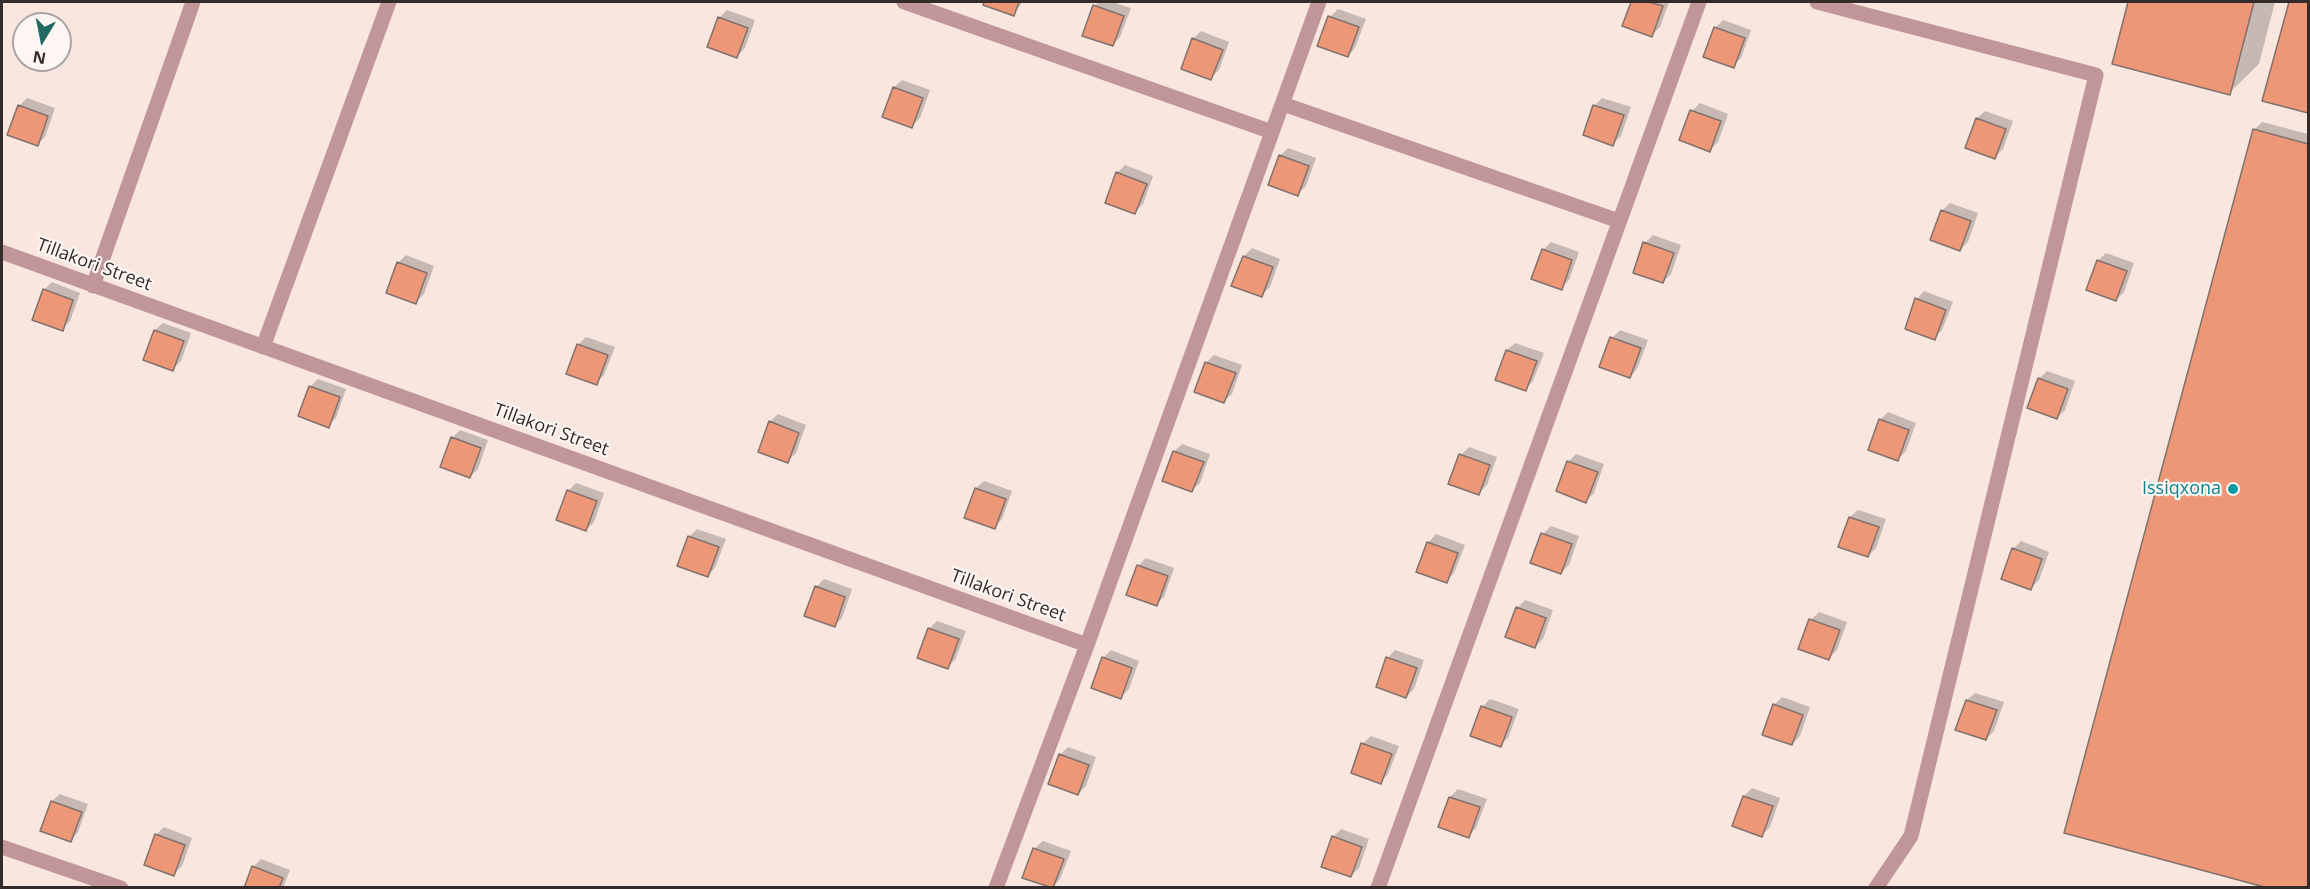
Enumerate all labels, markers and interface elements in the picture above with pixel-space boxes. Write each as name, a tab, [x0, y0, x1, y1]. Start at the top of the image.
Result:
north arrow	[12, 12, 72, 72]
text: N	[31, 46, 48, 70]
street label: Tillakori Street	[34, 234, 154, 296]
street label: Tillakori Street	[491, 399, 611, 461]
place label: Issiqxona	[2142, 478, 2221, 500]
marker: Issiqxona	[2226, 482, 2240, 496]
street label: Tillakori Street	[948, 565, 1068, 627]

